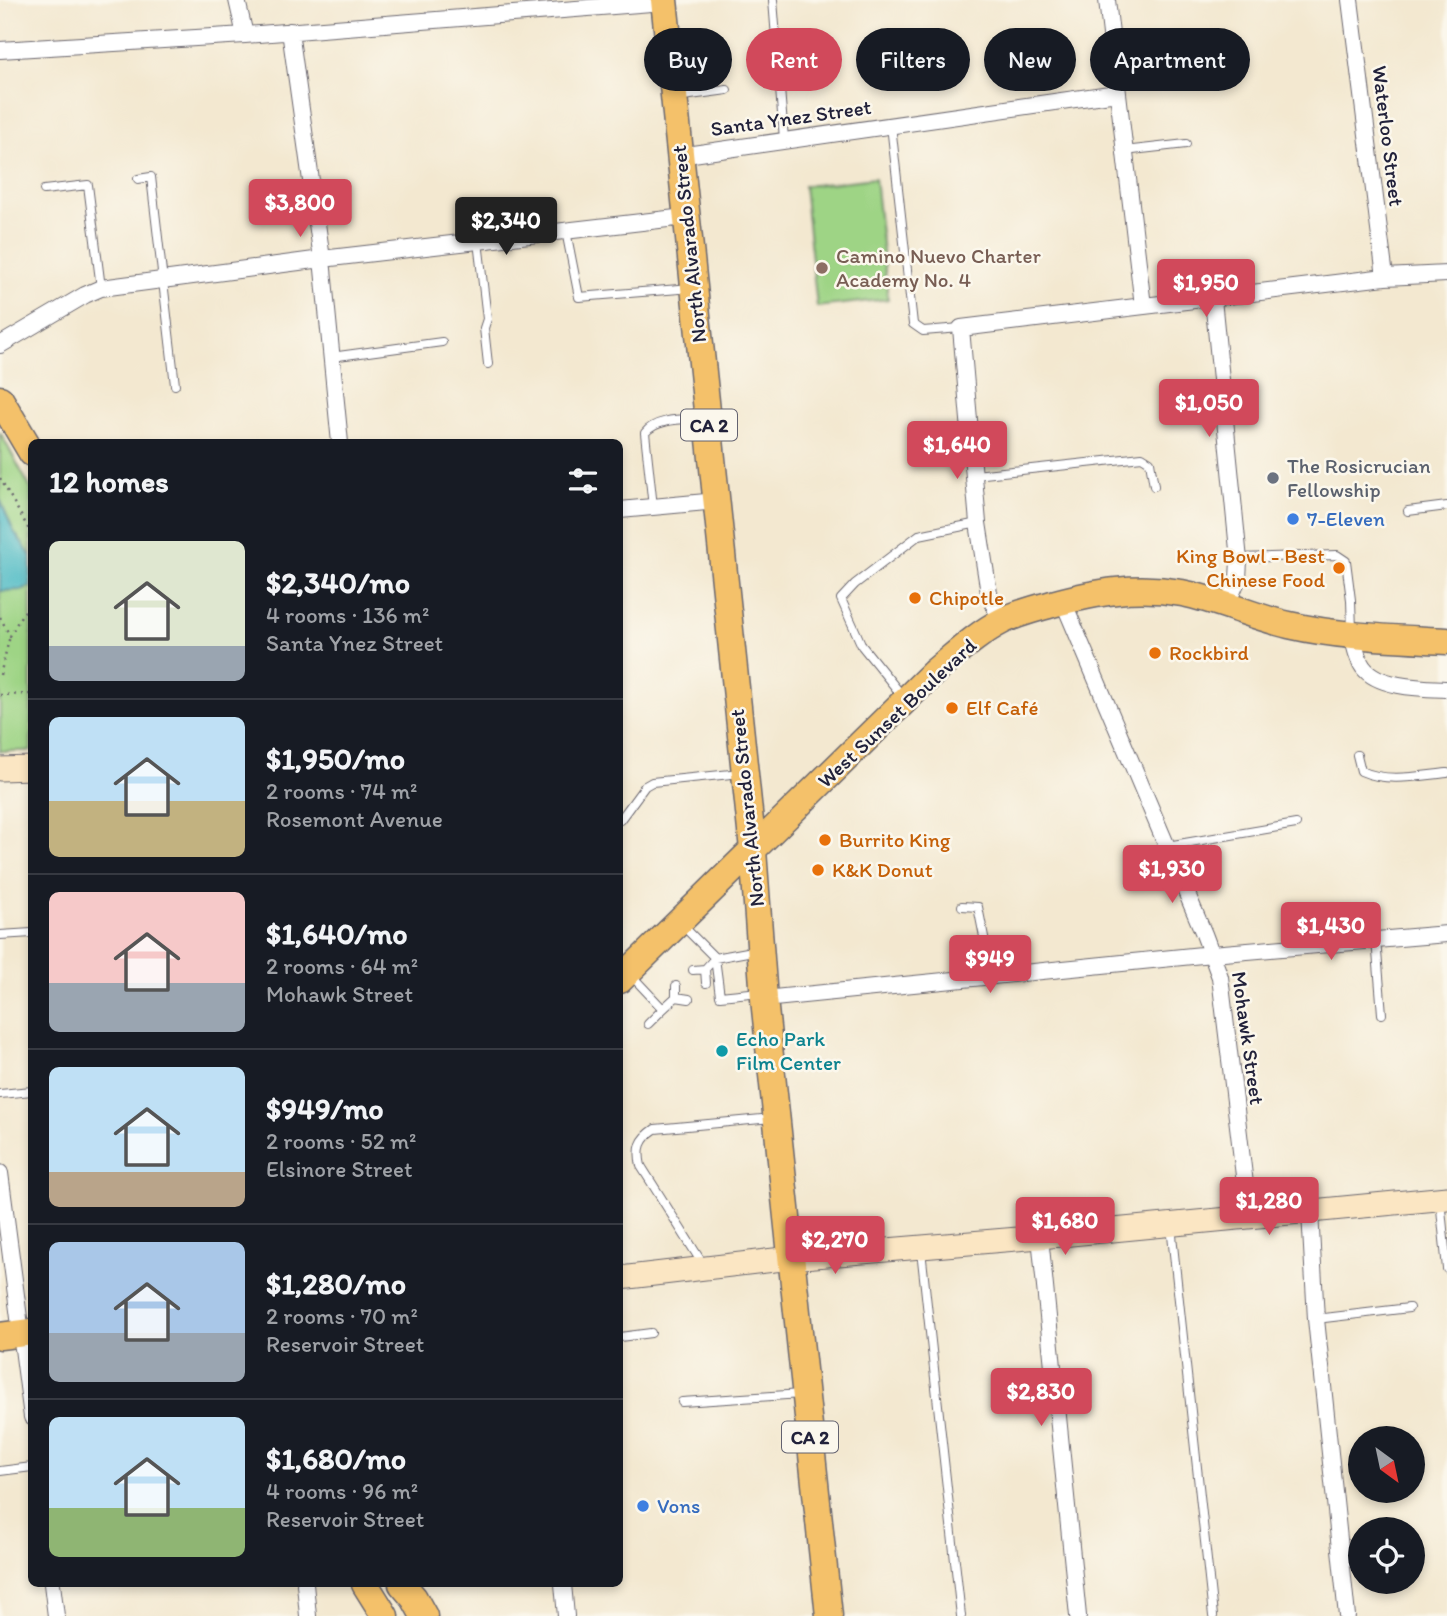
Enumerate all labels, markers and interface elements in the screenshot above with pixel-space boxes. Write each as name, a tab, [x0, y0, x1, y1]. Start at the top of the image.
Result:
chip: Buy	[644, 28, 732, 91]
chip: Rent	[746, 28, 842, 91]
chip: Filters	[856, 28, 970, 91]
chip: New	[984, 28, 1076, 91]
chip: Apartment	[1090, 28, 1250, 91]
street label: Waterloo Street	[1367, 64, 1410, 208]
street label: Santa Ynez Street	[709, 94, 873, 141]
street label: North Alvarado Street	[666, 144, 711, 344]
pin: $3,800	[243, 180, 357, 239]
text: $3,800	[265, 188, 335, 216]
pin: $2,340	[449, 198, 563, 257]
text: $2,340	[471, 206, 541, 234]
place label: Camino Nuevo Charter Academy No. 4	[836, 243, 1041, 292]
marker: Camino Nuevo Charter Academy No. 4	[814, 260, 830, 276]
pin: $1,950	[1149, 260, 1263, 319]
text: $1,950	[1173, 268, 1239, 296]
pin: $1,050	[1152, 380, 1266, 439]
text: $1,050	[1175, 388, 1243, 416]
road number: CA 2	[681, 410, 737, 440]
pin: $1,640	[900, 421, 1014, 481]
text: $1,640	[923, 430, 991, 458]
place label: The Rosicrucian Fellowship	[1287, 453, 1431, 502]
icon: filters	[564, 462, 602, 500]
text: 12 homes	[49, 463, 169, 500]
marker: The Rosicrucian Fellowship	[1265, 470, 1281, 486]
place label: 7-Eleven	[1307, 506, 1385, 531]
marker: 7-Eleven	[1285, 511, 1301, 527]
place label: King Bowl - Best Chinese Food	[1176, 543, 1325, 592]
marker: King Bowl - Best Chinese Food	[1331, 560, 1347, 576]
text: $2,340/mo	[266, 564, 410, 601]
icon: home	[105, 569, 189, 653]
place label: Chipotle	[929, 585, 1004, 610]
marker: Chipotle	[907, 590, 923, 606]
text: 4 rooms · 136 m²	[266, 601, 429, 629]
text: Santa Ynez Street	[266, 629, 443, 657]
street label: West Sunset Boulevard	[812, 632, 982, 793]
place label: Rockbird	[1169, 640, 1249, 665]
marker: Rockbird	[1147, 645, 1163, 661]
place label: Elf Café	[966, 695, 1039, 720]
marker: Elf Café	[944, 700, 960, 716]
street label: North Alvarado Street	[724, 708, 769, 908]
text: $1,950/mo	[266, 740, 405, 777]
icon: home	[105, 745, 189, 829]
text: 2 rooms · 74 m²	[266, 777, 418, 805]
text: Rosemont Avenue	[266, 805, 443, 833]
place label: Burrito King	[839, 827, 951, 852]
marker: Burrito King	[817, 832, 833, 848]
pin: $1,930	[1115, 846, 1229, 905]
text: $1,930	[1139, 854, 1205, 882]
place label: K&K Donut	[832, 857, 933, 882]
marker: K&K Donut	[810, 862, 826, 878]
pin: $1,430	[1274, 902, 1388, 962]
text: $1,430	[1297, 911, 1365, 939]
text: $1,640/mo	[266, 915, 408, 952]
icon: home	[105, 920, 189, 1004]
pin: $949	[949, 936, 1031, 995]
text: $949	[965, 944, 1015, 972]
text: 2 rooms · 64 m²	[266, 952, 418, 980]
street label: Mohawk Street	[1227, 970, 1270, 1106]
text: Mohawk Street	[266, 980, 413, 1008]
place label: Echo Park Film Center	[736, 1026, 841, 1075]
marker: Echo Park Film Center	[714, 1043, 730, 1059]
text: $949/mo	[266, 1090, 384, 1127]
icon: home	[105, 1095, 189, 1179]
text: 2 rooms · 52 m²	[266, 1127, 416, 1155]
text: Elsinore Street	[266, 1155, 413, 1183]
pin: $1,280	[1212, 1178, 1326, 1237]
text: $1,280	[1236, 1186, 1302, 1214]
pin: $1,680	[1008, 1198, 1122, 1257]
text: $1,680	[1032, 1206, 1098, 1234]
pin: $2,270	[778, 1216, 892, 1276]
text: $2,270	[802, 1225, 868, 1253]
text: $1,280/mo	[266, 1265, 406, 1302]
icon: home	[105, 1270, 189, 1354]
text: 2 rooms · 70 m²	[266, 1302, 418, 1330]
text: Reservoir Street	[266, 1330, 424, 1358]
pin: $2,830	[984, 1368, 1098, 1428]
text: $2,830	[1007, 1377, 1075, 1405]
road number: CA 2	[782, 1422, 838, 1452]
north arrow	[1348, 1426, 1424, 1503]
map controls	[1348, 1426, 1425, 1594]
text: $1,680/mo	[266, 1440, 406, 1477]
icon: home	[105, 1445, 189, 1529]
text: 4 rooms · 96 m²	[266, 1477, 418, 1505]
place label: Vons	[657, 1493, 700, 1518]
marker: Vons	[635, 1498, 651, 1514]
text: Reservoir Street	[266, 1505, 424, 1533]
button: locate	[1348, 1517, 1425, 1594]

